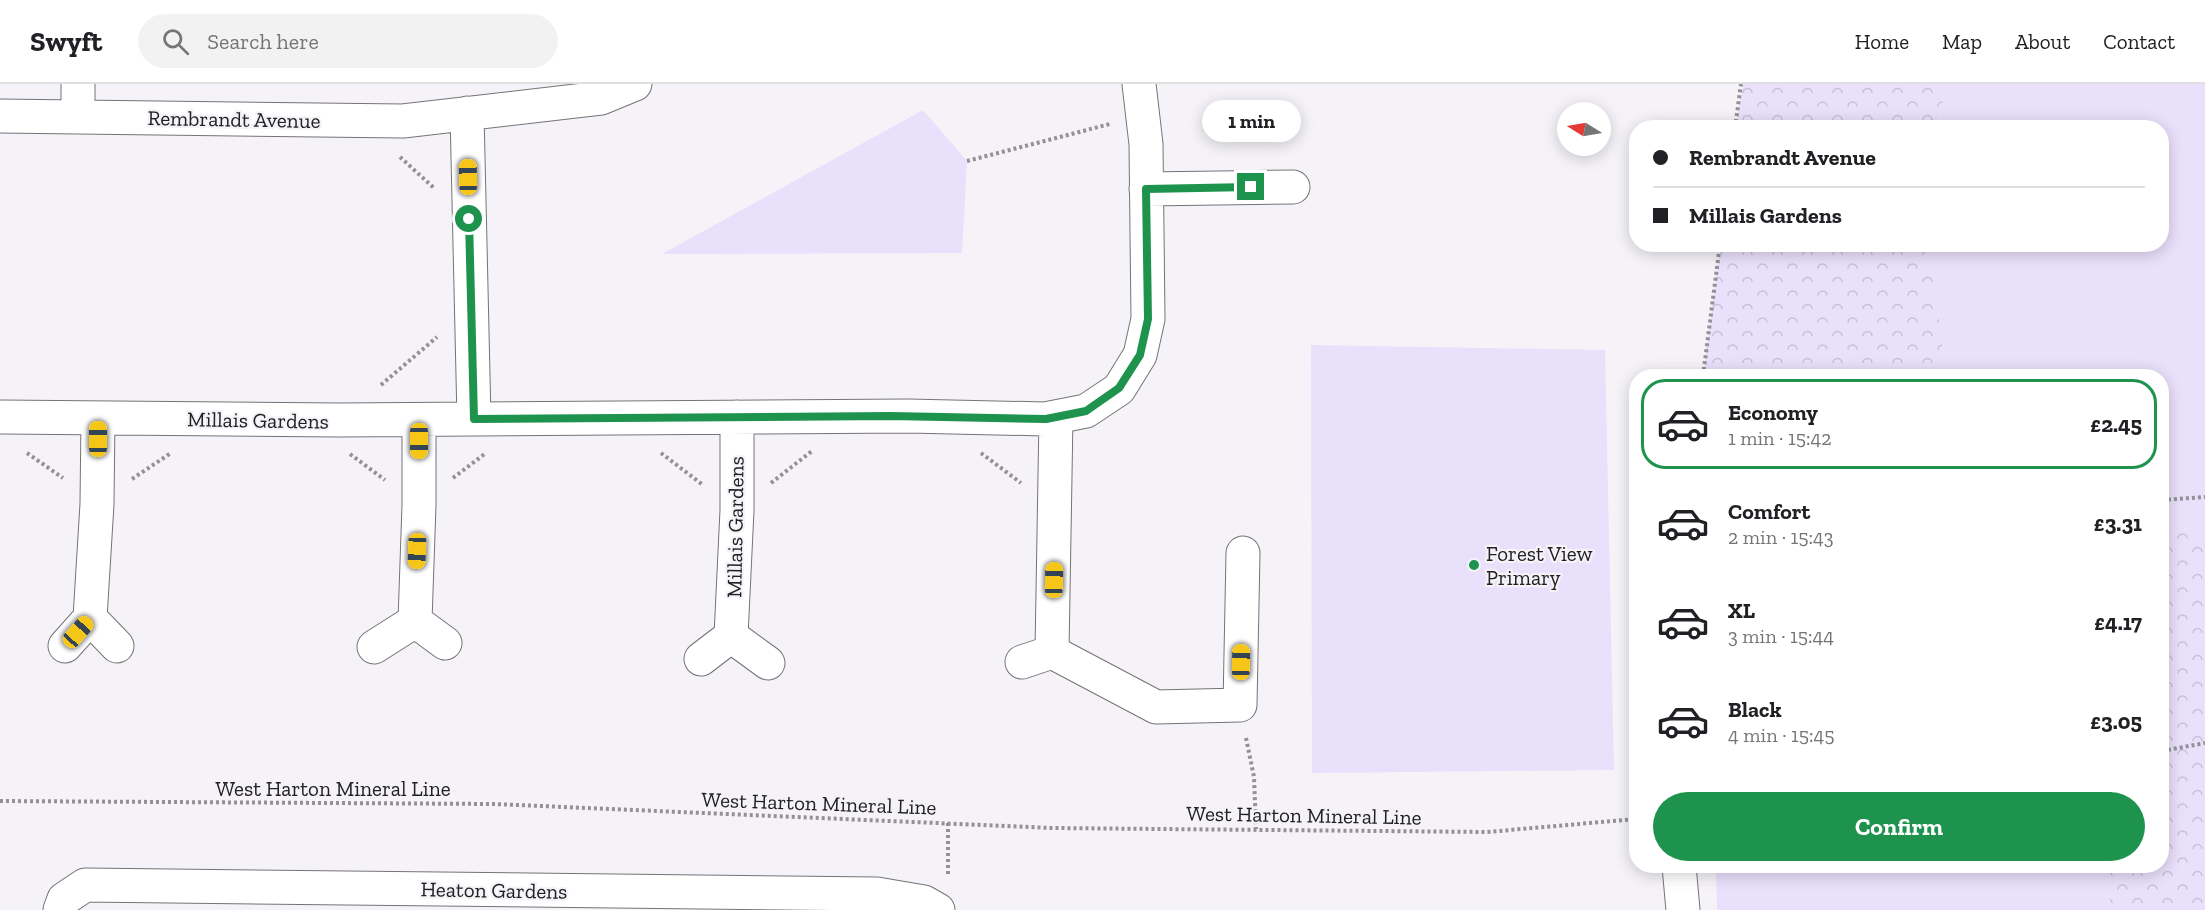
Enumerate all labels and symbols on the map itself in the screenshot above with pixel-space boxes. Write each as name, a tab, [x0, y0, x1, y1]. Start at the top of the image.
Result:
callout: 1 min	[1202, 100, 1300, 142]
north arrow	[1557, 102, 1611, 156]
street label: Rembrandt Avenue	[147, 105, 321, 133]
car	[459, 159, 477, 195]
route end	[1237, 173, 1264, 200]
route start	[455, 205, 482, 232]
street label: Millais Gardens	[187, 406, 329, 434]
car	[89, 421, 107, 457]
car	[410, 423, 428, 459]
street label: Millais Gardens	[721, 456, 749, 598]
car	[407, 533, 427, 569]
place label: Forest View Primary	[1486, 541, 1593, 590]
marker: Forest View Primary	[1467, 558, 1481, 572]
car	[1045, 562, 1063, 598]
car	[59, 613, 97, 651]
car	[1232, 644, 1250, 680]
street label: West Harton Mineral Line	[215, 776, 451, 801]
street label: West Harton Mineral Line	[701, 786, 937, 820]
street label: West Harton Mineral Line	[1186, 800, 1422, 830]
street label: Heaton Gardens	[420, 876, 568, 904]

